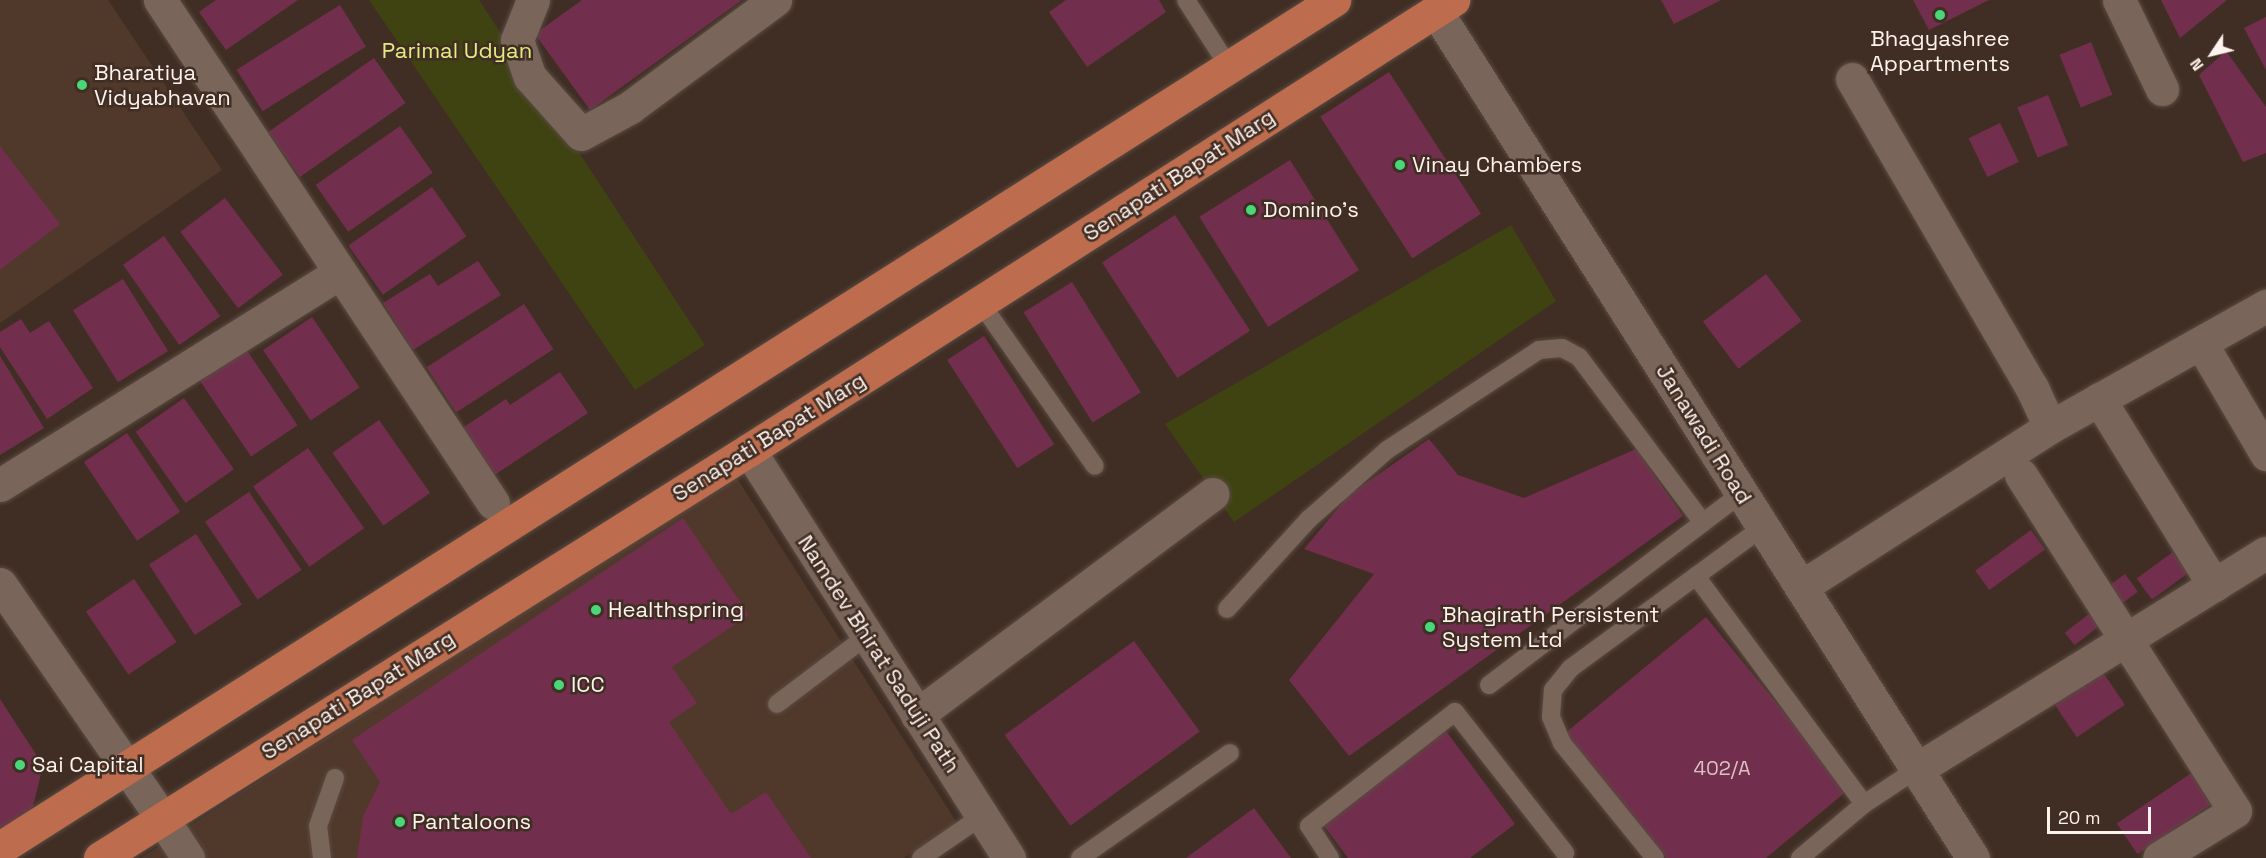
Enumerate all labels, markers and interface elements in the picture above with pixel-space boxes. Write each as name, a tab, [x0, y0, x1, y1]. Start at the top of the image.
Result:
marker: Bhagyashree Appartments	[1933, 8, 1947, 22]
north arrow	[2182, 24, 2242, 84]
place label: Bhagyashree Appartments	[1870, 25, 2010, 76]
park label: Parimal Udyan	[382, 38, 532, 64]
text: N	[2185, 54, 2209, 75]
place label: Bharatiya Vidyabhavan	[94, 59, 231, 110]
marker: Bharatiya Vidyabhavan	[75, 78, 89, 92]
street label: Senapati Bapat Marg	[1078, 103, 1280, 247]
place label: Vinay Chambers	[1412, 152, 1582, 178]
marker: Vinay Chambers	[1393, 158, 1407, 172]
place label: Domino's	[1263, 197, 1359, 223]
marker: Domino's	[1244, 203, 1258, 217]
street label: Janawadi Road	[1650, 359, 1758, 509]
street label: Senapati Bapat Marg	[668, 367, 870, 507]
street label: Namdev Bhirat Saduji Path	[792, 530, 966, 778]
place label: Healthspring	[608, 597, 744, 623]
place label: Bhagirath Persistent System Ltd	[1442, 601, 1659, 652]
marker: Healthspring	[589, 603, 603, 617]
marker: Bhagirath Persistent System Ltd	[1423, 620, 1437, 634]
street label: Senapati Bapat Marg	[257, 625, 459, 765]
place label: ICC	[571, 672, 605, 698]
marker: ICC	[552, 678, 566, 692]
place label: Sai Capital	[32, 752, 144, 778]
house number: 402/A	[1693, 756, 1751, 780]
marker: Sai Capital	[13, 758, 27, 772]
scale bar	[2050, 795, 2154, 833]
text: 20 m	[2058, 806, 2101, 829]
place label: Pantaloons	[412, 809, 531, 835]
marker: Pantaloons	[393, 815, 407, 829]

